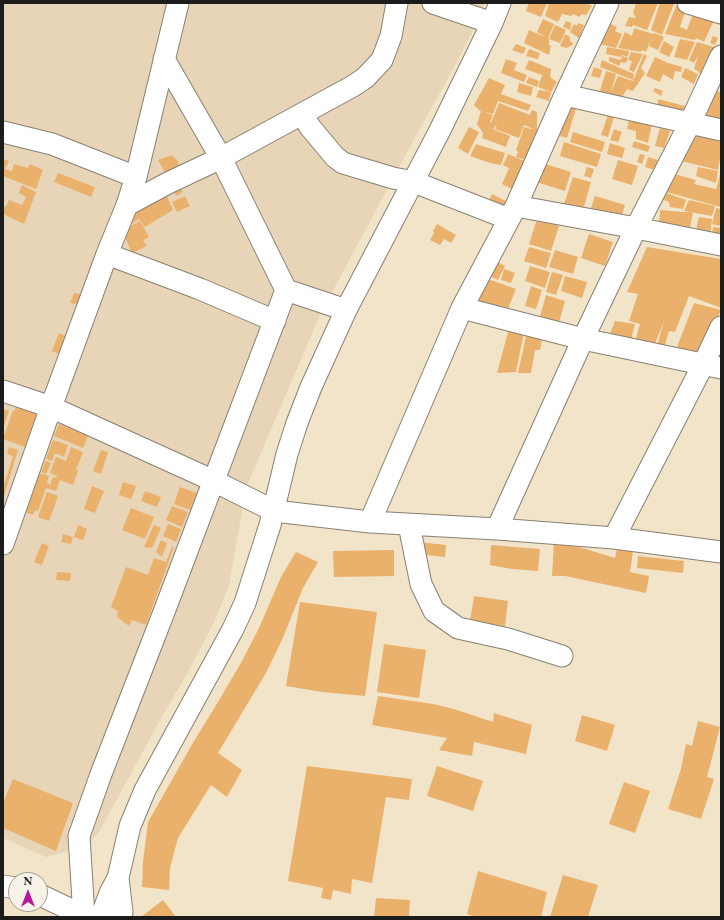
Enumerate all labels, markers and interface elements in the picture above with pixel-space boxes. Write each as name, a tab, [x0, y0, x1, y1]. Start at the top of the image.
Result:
north arrow	[8, 872, 48, 912]
text: N	[24, 874, 32, 888]

